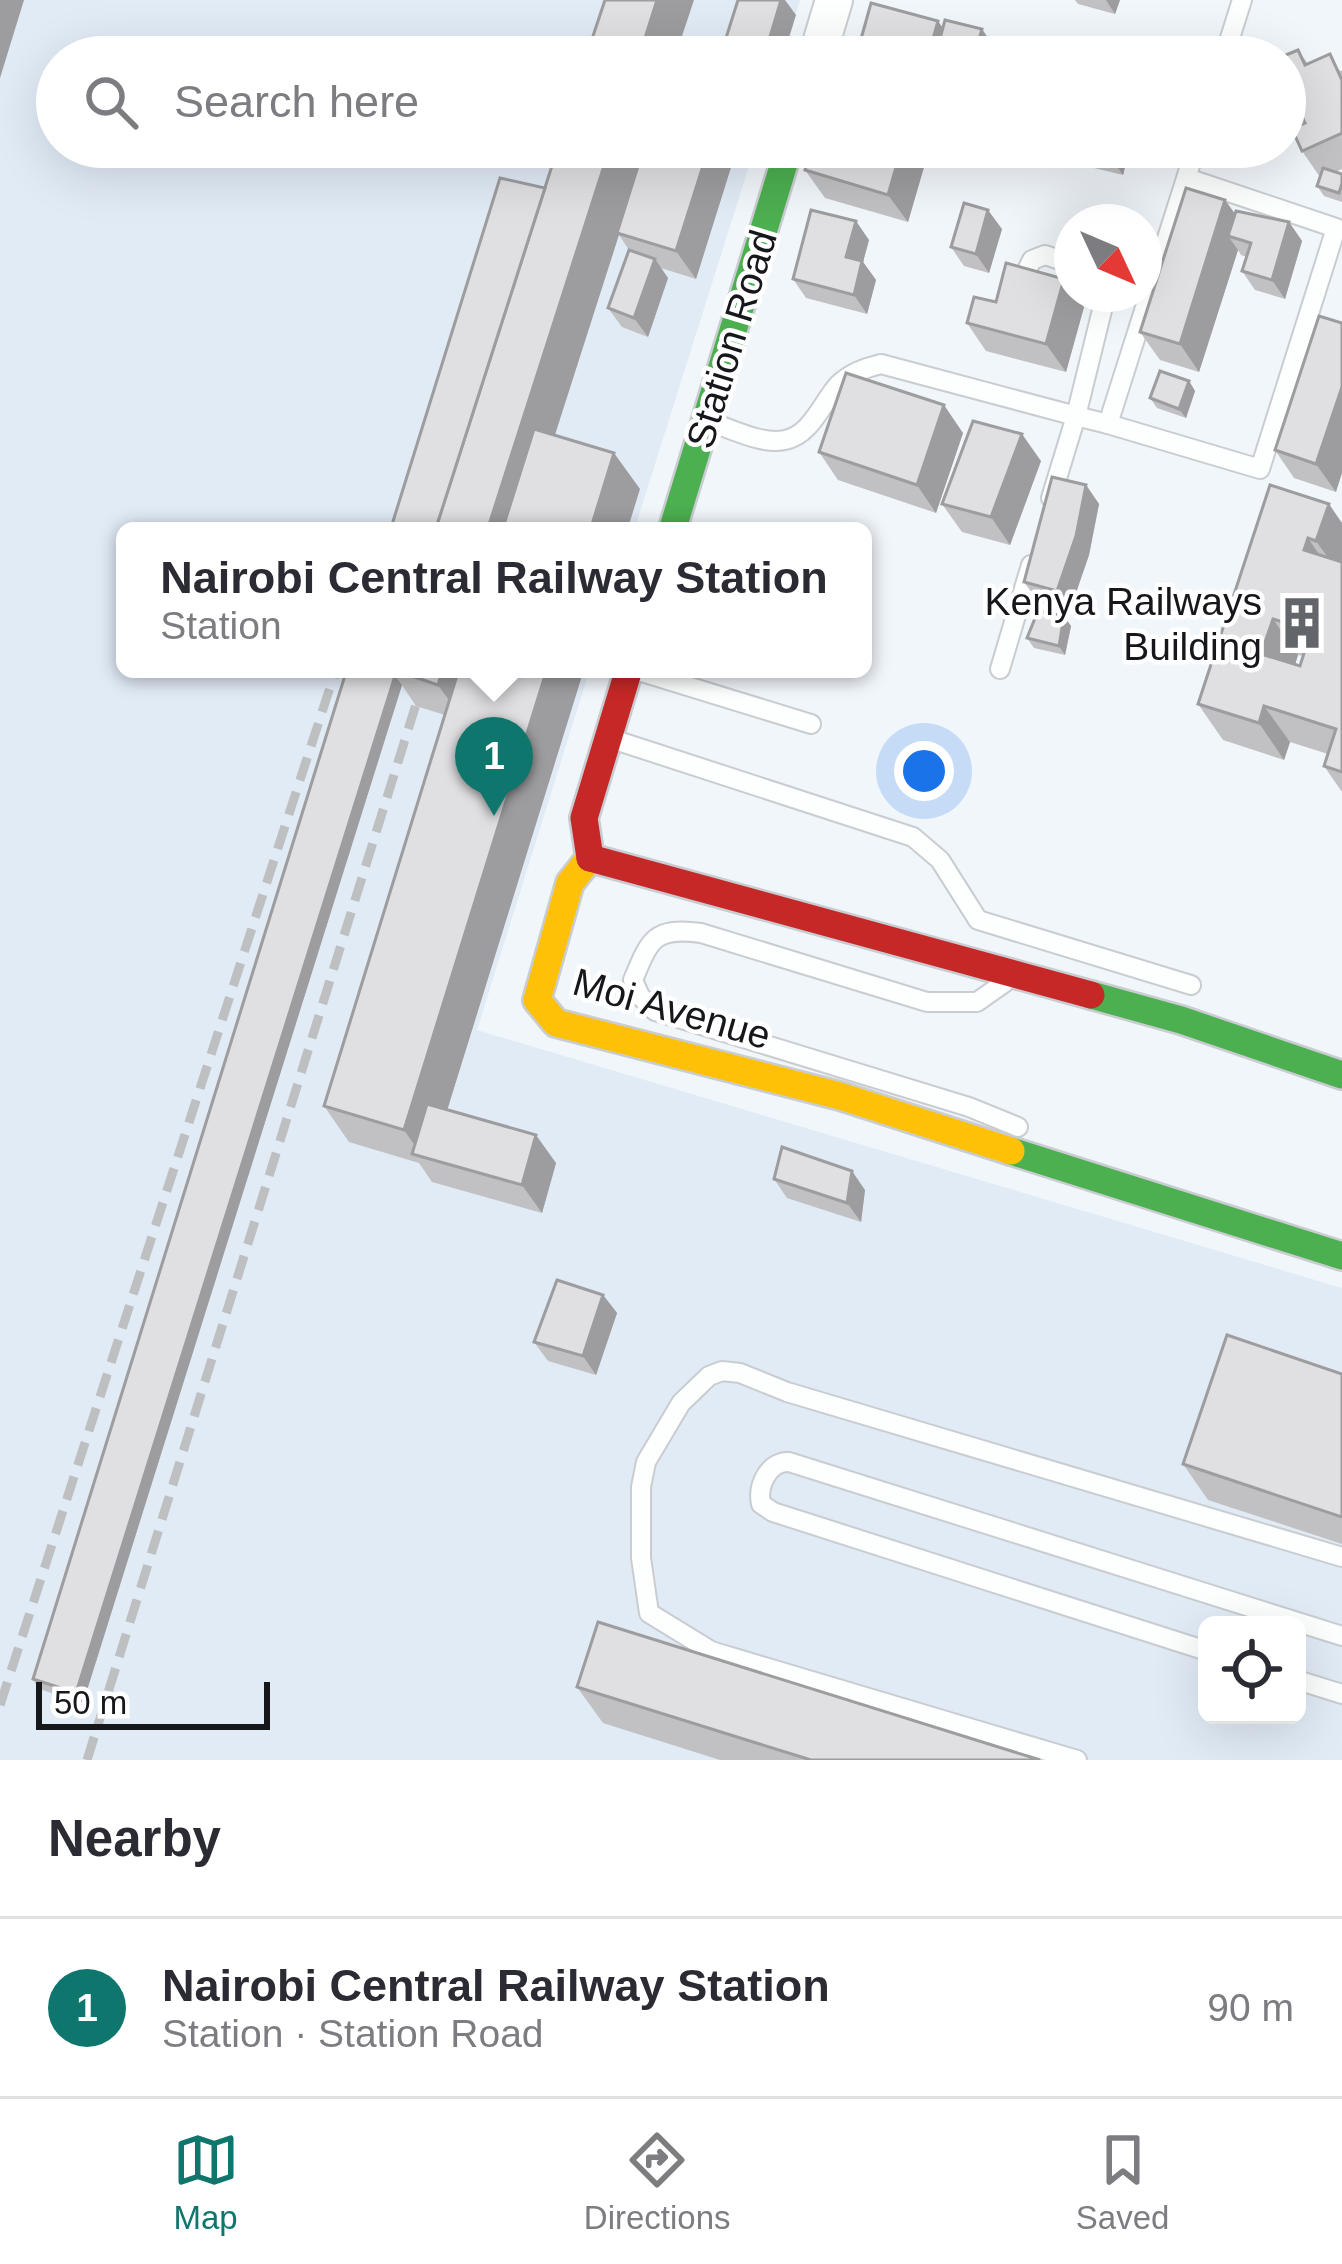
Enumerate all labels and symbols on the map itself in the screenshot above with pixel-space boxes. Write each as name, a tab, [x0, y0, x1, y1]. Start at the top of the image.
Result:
north arrow	[1054, 204, 1162, 312]
street label: Station Road	[678, 225, 785, 453]
place label: Kenya Railways Building	[985, 580, 1262, 668]
building icon: Kenya Railways Building	[1273, 594, 1331, 652]
pin: 1	[455, 717, 533, 816]
your location	[894, 741, 954, 801]
street label: Moi Avenue	[568, 960, 775, 1057]
scale bar	[36, 1676, 270, 1729]

